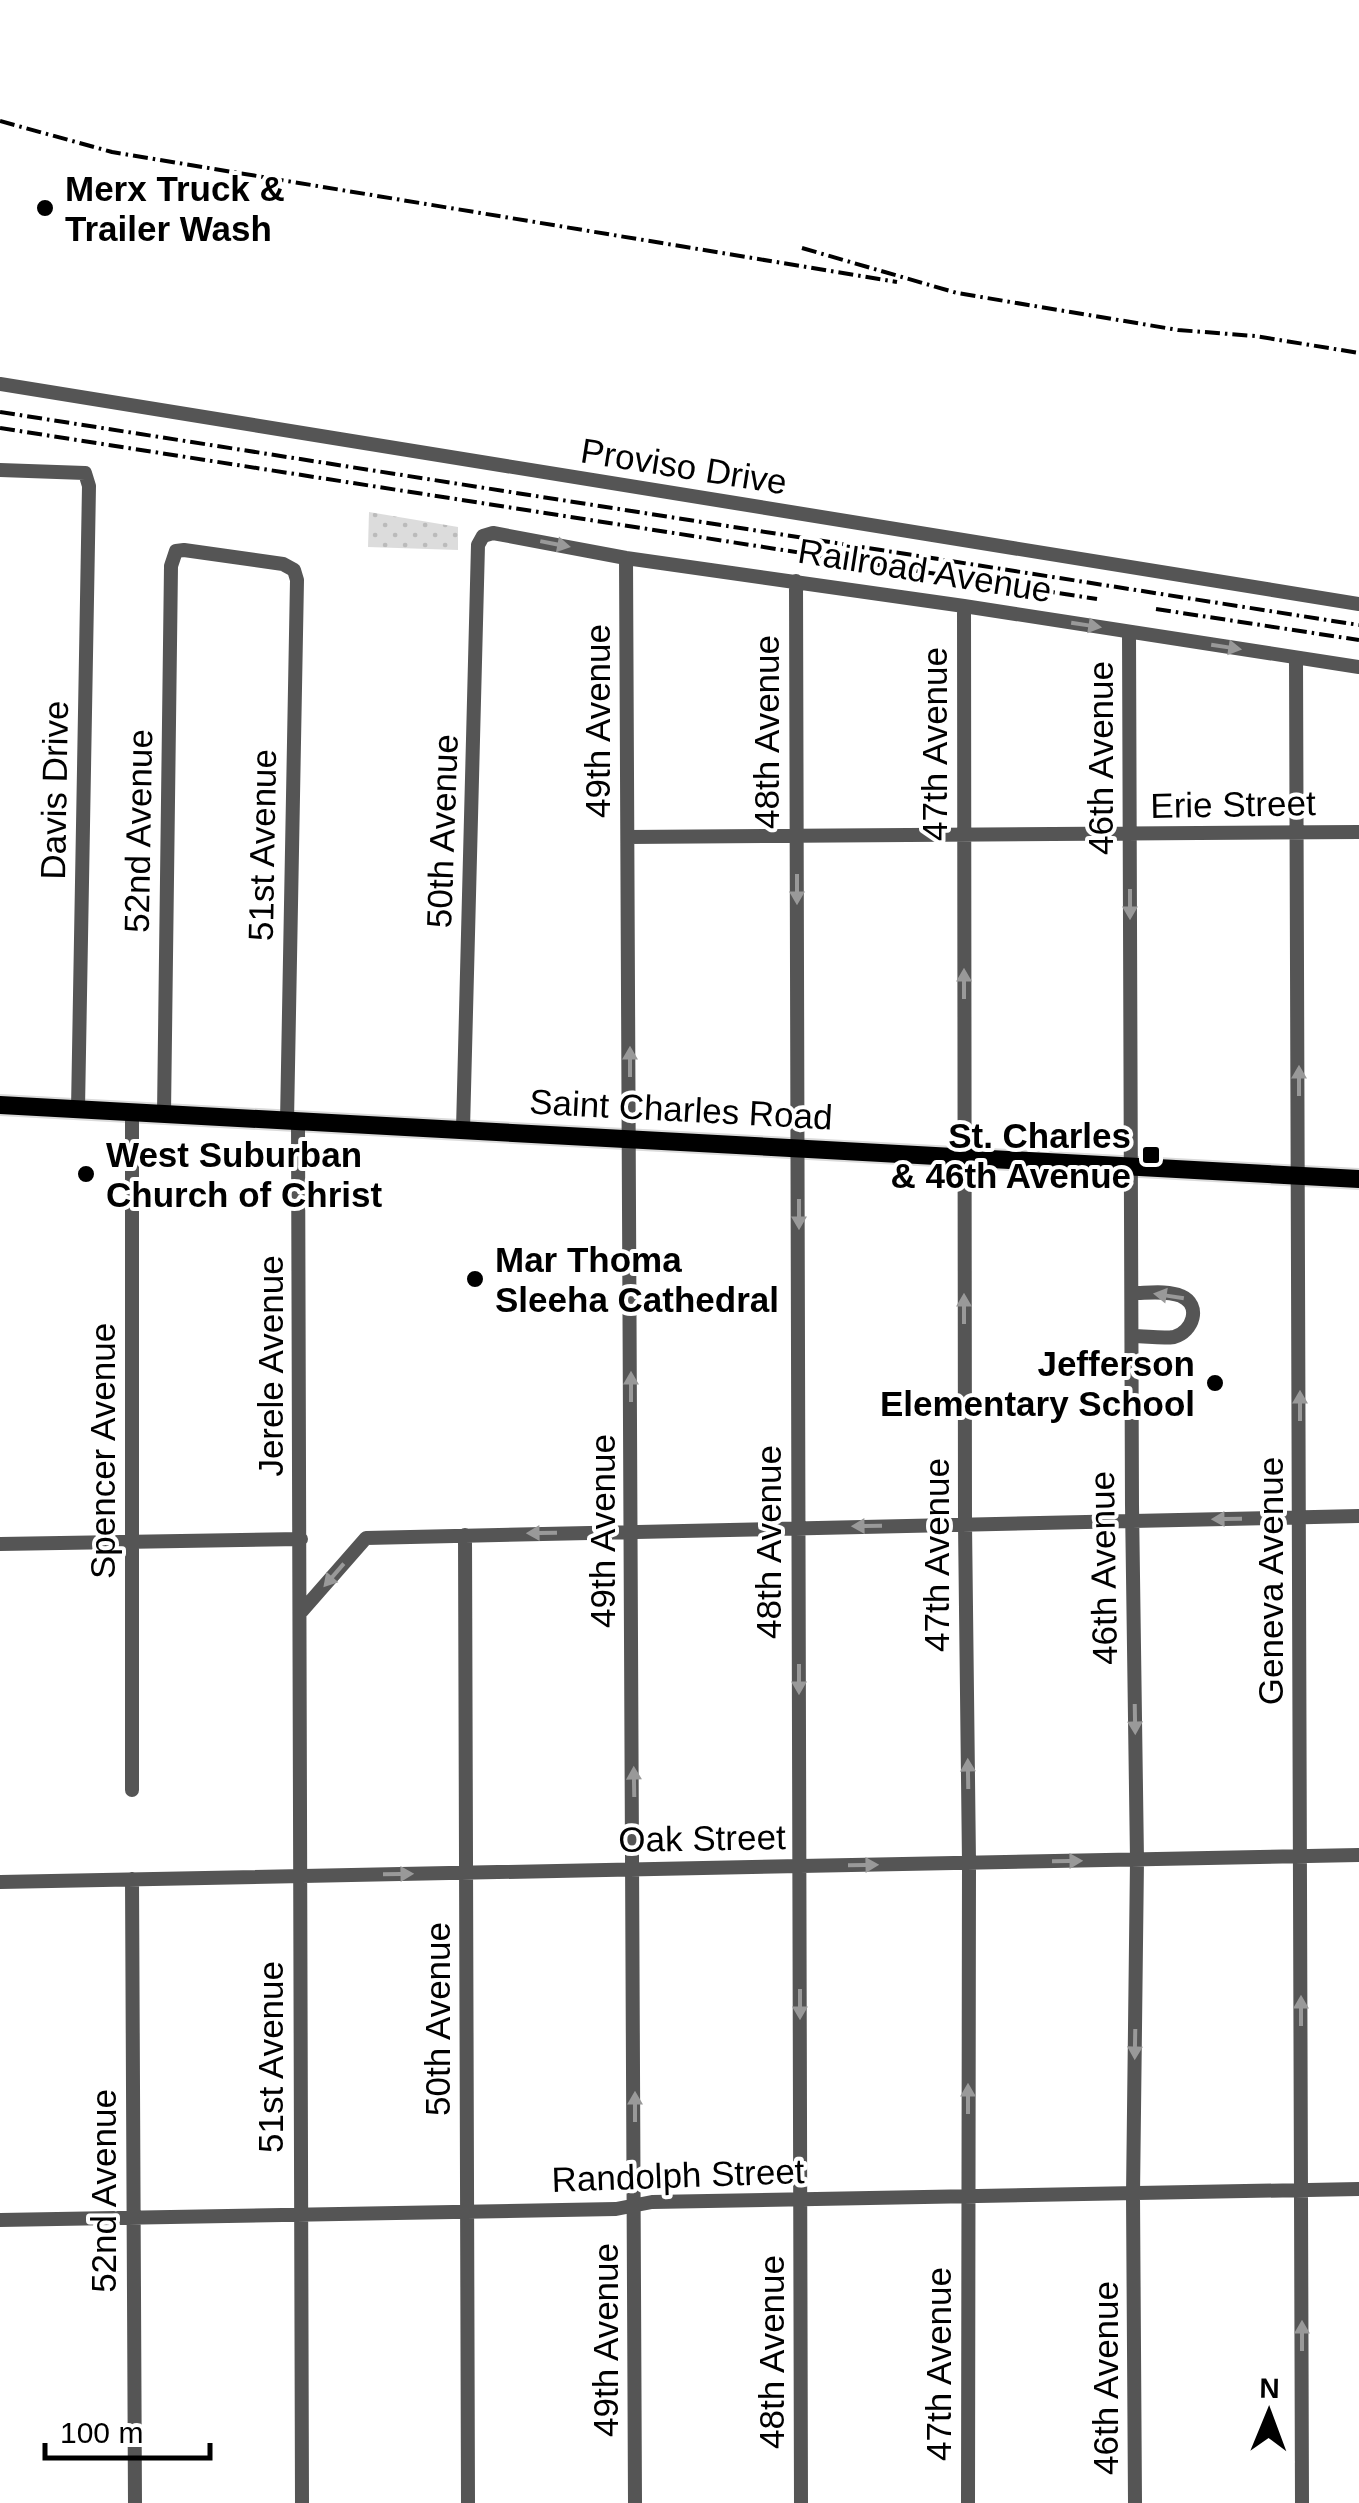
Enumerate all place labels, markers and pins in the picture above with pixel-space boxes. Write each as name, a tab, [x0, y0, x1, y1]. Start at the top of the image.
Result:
place label: Merx Truck & Trailer Wash	[65, 169, 285, 248]
marker: Merx Truck & Trailer Wash	[34, 197, 56, 219]
place label: St. Charles & 46th Avenue	[890, 1116, 1131, 1195]
place label: West Suburban Church of Christ	[106, 1135, 382, 1214]
marker: St. Charles & 46th Avenue	[1140, 1144, 1162, 1166]
marker: West Suburban Church of Christ	[75, 1163, 97, 1185]
place label: Mar Thoma Sleeha Cathedral	[495, 1240, 779, 1319]
marker: Mar Thoma Sleeha Cathedral	[464, 1268, 486, 1290]
place label: Jefferson Elementary School	[880, 1344, 1195, 1423]
marker: Jefferson Elementary School	[1204, 1372, 1226, 1394]

